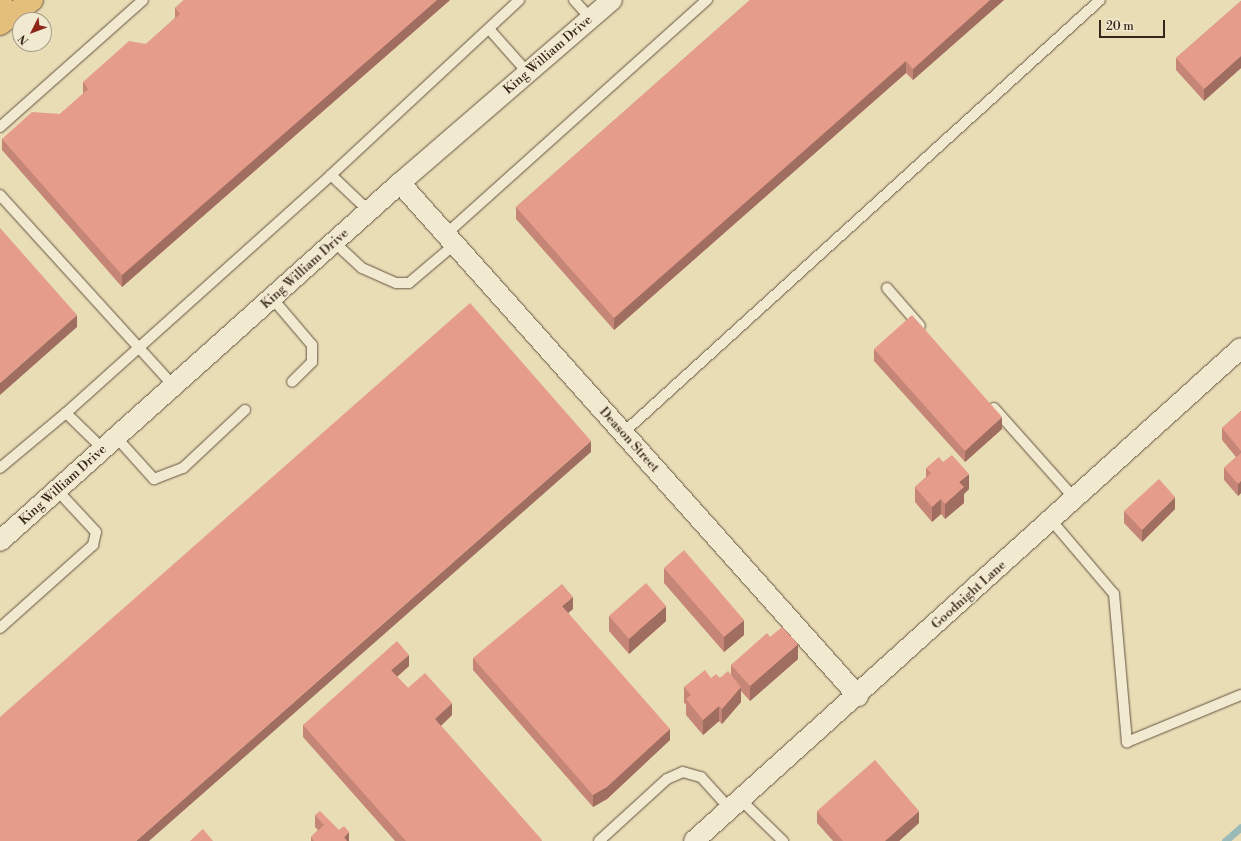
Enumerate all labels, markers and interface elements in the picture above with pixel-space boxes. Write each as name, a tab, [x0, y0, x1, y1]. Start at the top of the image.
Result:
north arrow	[12, 12, 52, 52]
street label: King William Drive	[501, 12, 595, 98]
scale bar	[1101, 12, 1167, 38]
text: 20 m	[1106, 19, 1134, 34]
text: N	[16, 31, 32, 47]
street label: King William Drive	[258, 226, 352, 312]
street label: Deason Street	[596, 404, 662, 476]
street label: King William Drive	[16, 442, 110, 528]
street label: Goodnight Lane	[929, 557, 1009, 633]

